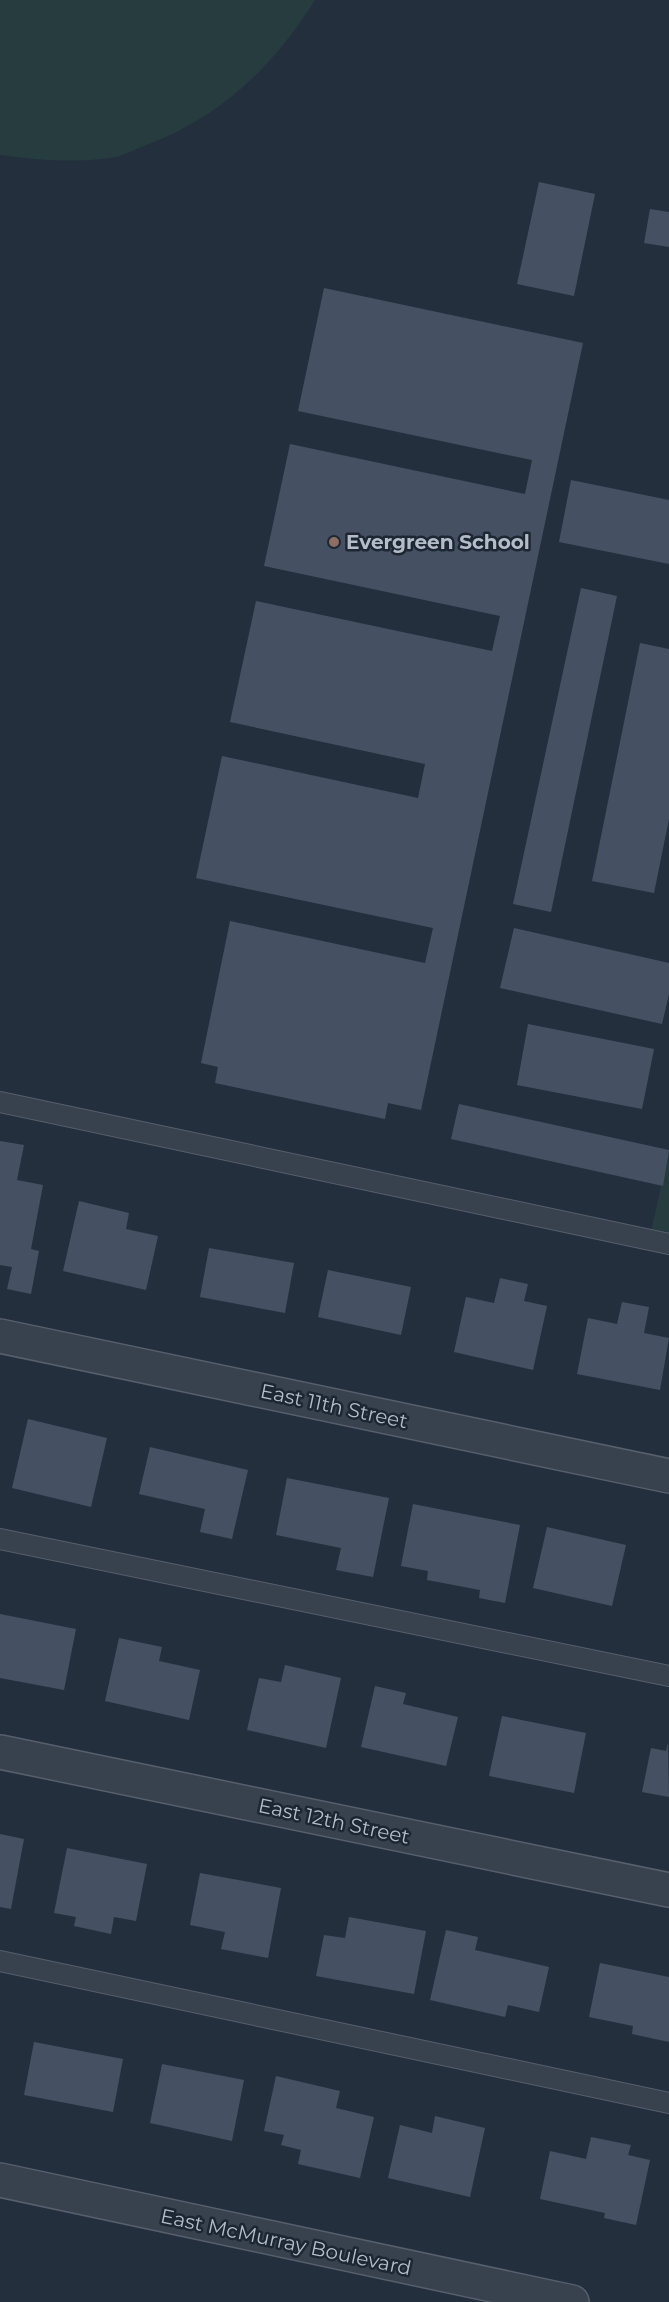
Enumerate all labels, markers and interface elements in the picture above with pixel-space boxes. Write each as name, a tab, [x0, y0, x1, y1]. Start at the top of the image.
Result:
place label: Evergreen School	[346, 530, 530, 554]
marker: Evergreen School	[327, 535, 341, 549]
street label: East 11th Street	[258, 1379, 410, 1433]
street label: East 12th Street	[256, 1793, 412, 1849]
street label: East McMurray Boulevard	[159, 2204, 413, 2280]

